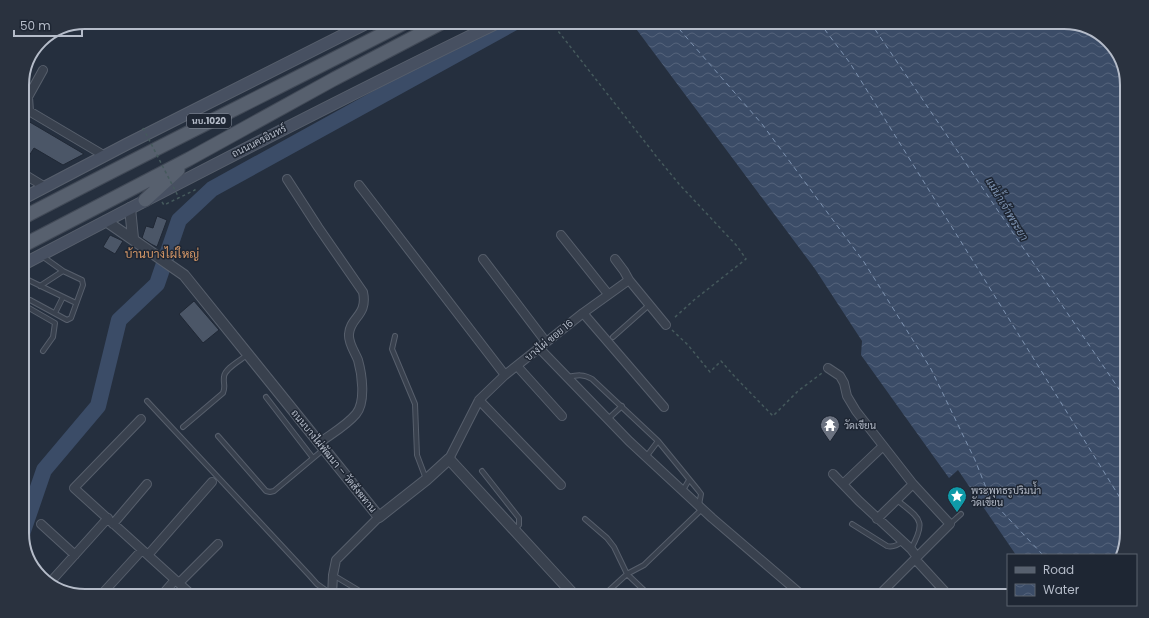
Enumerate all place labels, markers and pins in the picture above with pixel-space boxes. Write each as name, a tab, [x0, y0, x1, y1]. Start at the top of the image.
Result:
temple icon: วัดเขียน	[819, 414, 841, 442]
place label: วัดเขียน	[844, 418, 876, 433]
place label: พระพุทธรูปริมน้ำ วัดเขียน	[971, 481, 1041, 510]
place icon: พระพุทธรูปริมน้ำ วัดเขียน	[946, 485, 968, 513]

